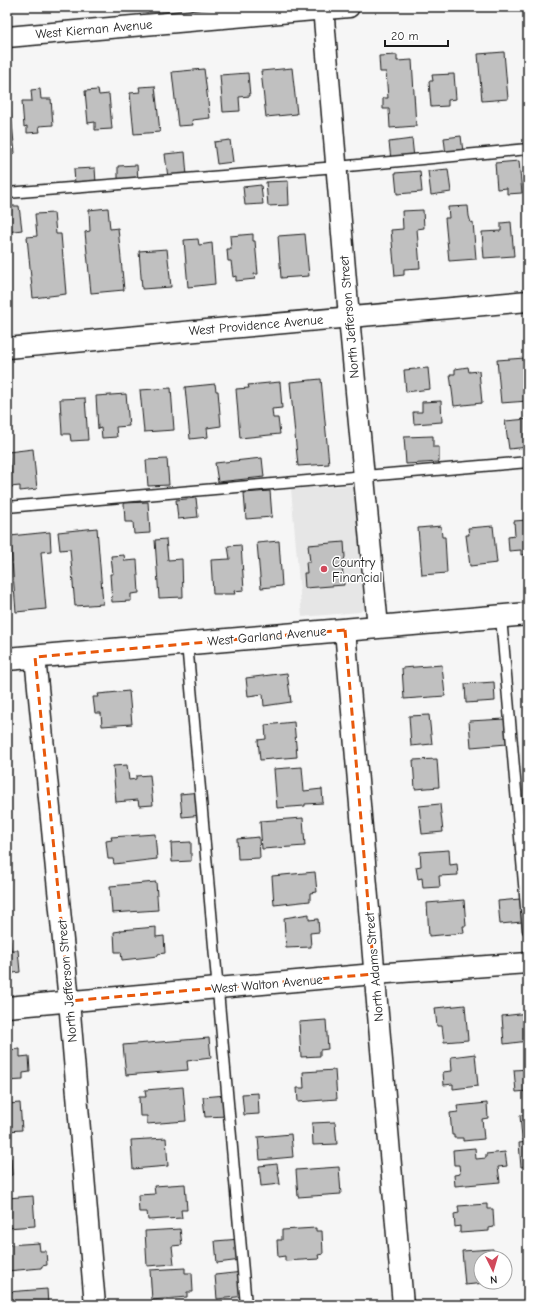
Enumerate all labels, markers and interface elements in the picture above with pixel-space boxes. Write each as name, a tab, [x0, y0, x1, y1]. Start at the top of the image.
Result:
street label: West Kiernan Avenue	[35, 16, 154, 42]
scale bar	[385, 22, 448, 48]
text: 20 m	[391, 29, 419, 43]
street label: North Jefferson Street	[336, 254, 362, 379]
street label: West Providence Avenue	[188, 312, 324, 338]
place label: Country Financial	[332, 555, 382, 585]
marker: Country Financial	[319, 564, 329, 574]
street label: West Garland Avenue	[207, 623, 327, 649]
street label: North Adams Street	[362, 910, 386, 1022]
street label: North Jefferson Street	[54, 918, 80, 1043]
street label: West Walton Avenue	[211, 972, 324, 996]
north arrow	[473, 1250, 513, 1290]
text: N	[490, 1273, 498, 1286]

